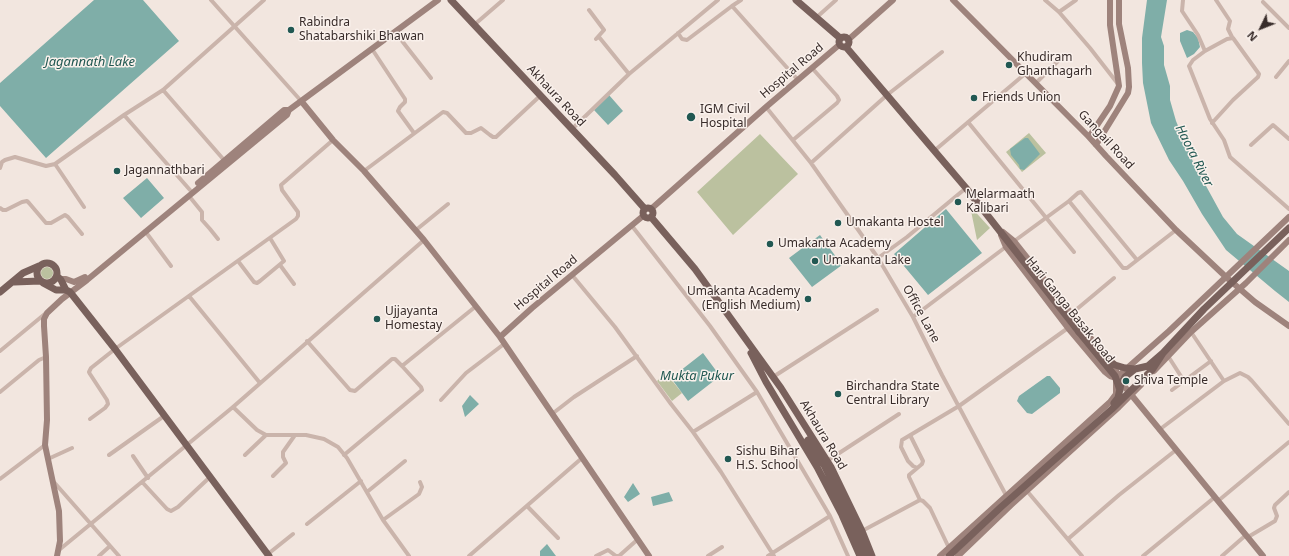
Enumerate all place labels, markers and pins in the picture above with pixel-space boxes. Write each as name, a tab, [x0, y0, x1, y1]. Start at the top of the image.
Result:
place label: Rabindra Shatabarshiki Bhawan	[299, 16, 424, 44]
marker: Rabindra Shatabarshiki Bhawan	[286, 25, 296, 35]
place label: Khudiram Ghanthagarh	[1017, 51, 1092, 79]
marker: Khudiram Ghanthagarh	[1004, 60, 1014, 70]
place label: Friends Union	[982, 91, 1061, 105]
marker: Friends Union	[969, 93, 979, 103]
place label: IGM Civil Hospital	[700, 103, 750, 131]
marker: IGM Civil Hospital	[685, 111, 697, 123]
place label: Jagannathbari	[125, 164, 205, 178]
marker: Jagannathbari	[112, 166, 122, 176]
place label: Melarmaath Kalibari	[966, 188, 1035, 216]
marker: Melarmaath Kalibari	[953, 197, 963, 207]
place label: Umakanta Hostel	[846, 216, 944, 230]
marker: Umakanta Hostel	[833, 218, 843, 228]
place label: Umakanta Academy	[778, 237, 891, 251]
marker: Umakanta Academy	[765, 239, 775, 249]
place label: Umakanta Lake	[823, 254, 911, 268]
marker: Umakanta Lake	[810, 256, 820, 266]
place label: Umakanta Academy (English Medium)	[687, 285, 800, 313]
marker: Umakanta Academy (English Medium)	[803, 294, 813, 304]
place label: Ujjayanta Homestay	[385, 305, 442, 333]
marker: Ujjayanta Homestay	[372, 314, 382, 324]
place label: Shiva Temple	[1134, 374, 1208, 388]
marker: Shiva Temple	[1121, 376, 1131, 386]
place label: Birchandra State Central Library	[846, 380, 940, 408]
marker: Birchandra State Central Library	[833, 389, 843, 399]
place label: Sishu Bihar H.S. School	[736, 445, 799, 473]
marker: Sishu Bihar H.S. School	[723, 454, 733, 464]

